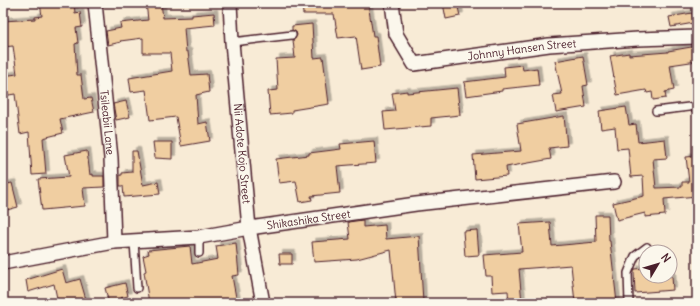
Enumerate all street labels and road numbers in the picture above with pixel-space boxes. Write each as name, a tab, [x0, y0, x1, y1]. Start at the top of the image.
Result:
street label: Johnny Hansen Street	[466, 36, 577, 63]
street label: Tsileabii Lane	[97, 89, 118, 156]
street label: Nii Adote Kojo Street	[231, 103, 254, 204]
street label: Shikashika Street	[266, 206, 352, 232]

